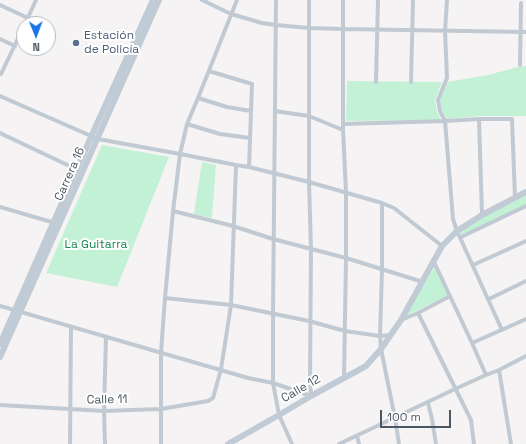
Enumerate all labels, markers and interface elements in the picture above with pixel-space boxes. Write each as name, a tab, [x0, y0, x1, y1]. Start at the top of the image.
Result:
north arrow	[16, 16, 56, 56]
place label: Estación de Policía	[84, 29, 139, 57]
marker: Estación de Policía	[71, 38, 81, 48]
text: N	[32, 40, 40, 54]
street label: Carrera 16	[52, 145, 88, 203]
park label: La Guitarra	[65, 238, 127, 252]
street label: Calle 12	[279, 372, 323, 406]
street label: Calle 11	[87, 392, 127, 408]
scale bar	[382, 402, 453, 428]
text: 100 m	[387, 409, 421, 425]

